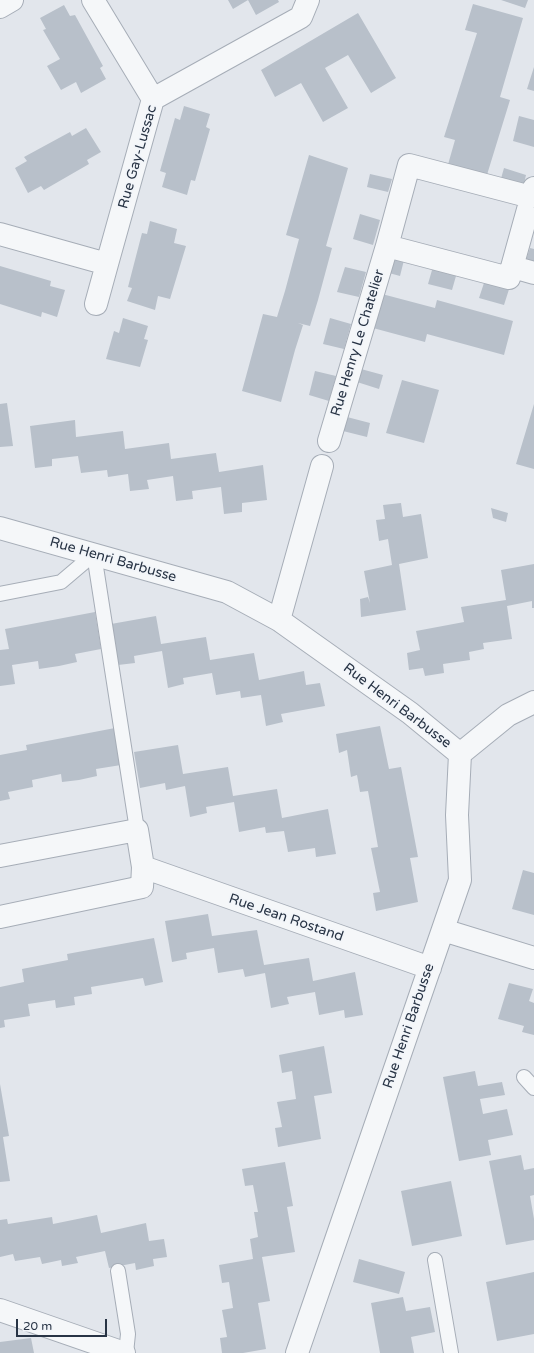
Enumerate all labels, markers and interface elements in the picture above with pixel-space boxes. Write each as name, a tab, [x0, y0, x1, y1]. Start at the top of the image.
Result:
street label: Rue Gay-Lussac	[115, 103, 161, 211]
street label: Rue Henry Le Chatelier	[328, 268, 388, 418]
street label: Rue Henri Barbusse	[48, 534, 178, 586]
street label: Rue Henri Barbusse	[340, 660, 454, 752]
street label: Rue Jean Rostand	[226, 890, 346, 946]
street label: Rue Henri Barbusse	[380, 961, 438, 1091]
scale bar	[18, 1311, 109, 1337]
text: 20 m	[23, 1319, 52, 1333]

